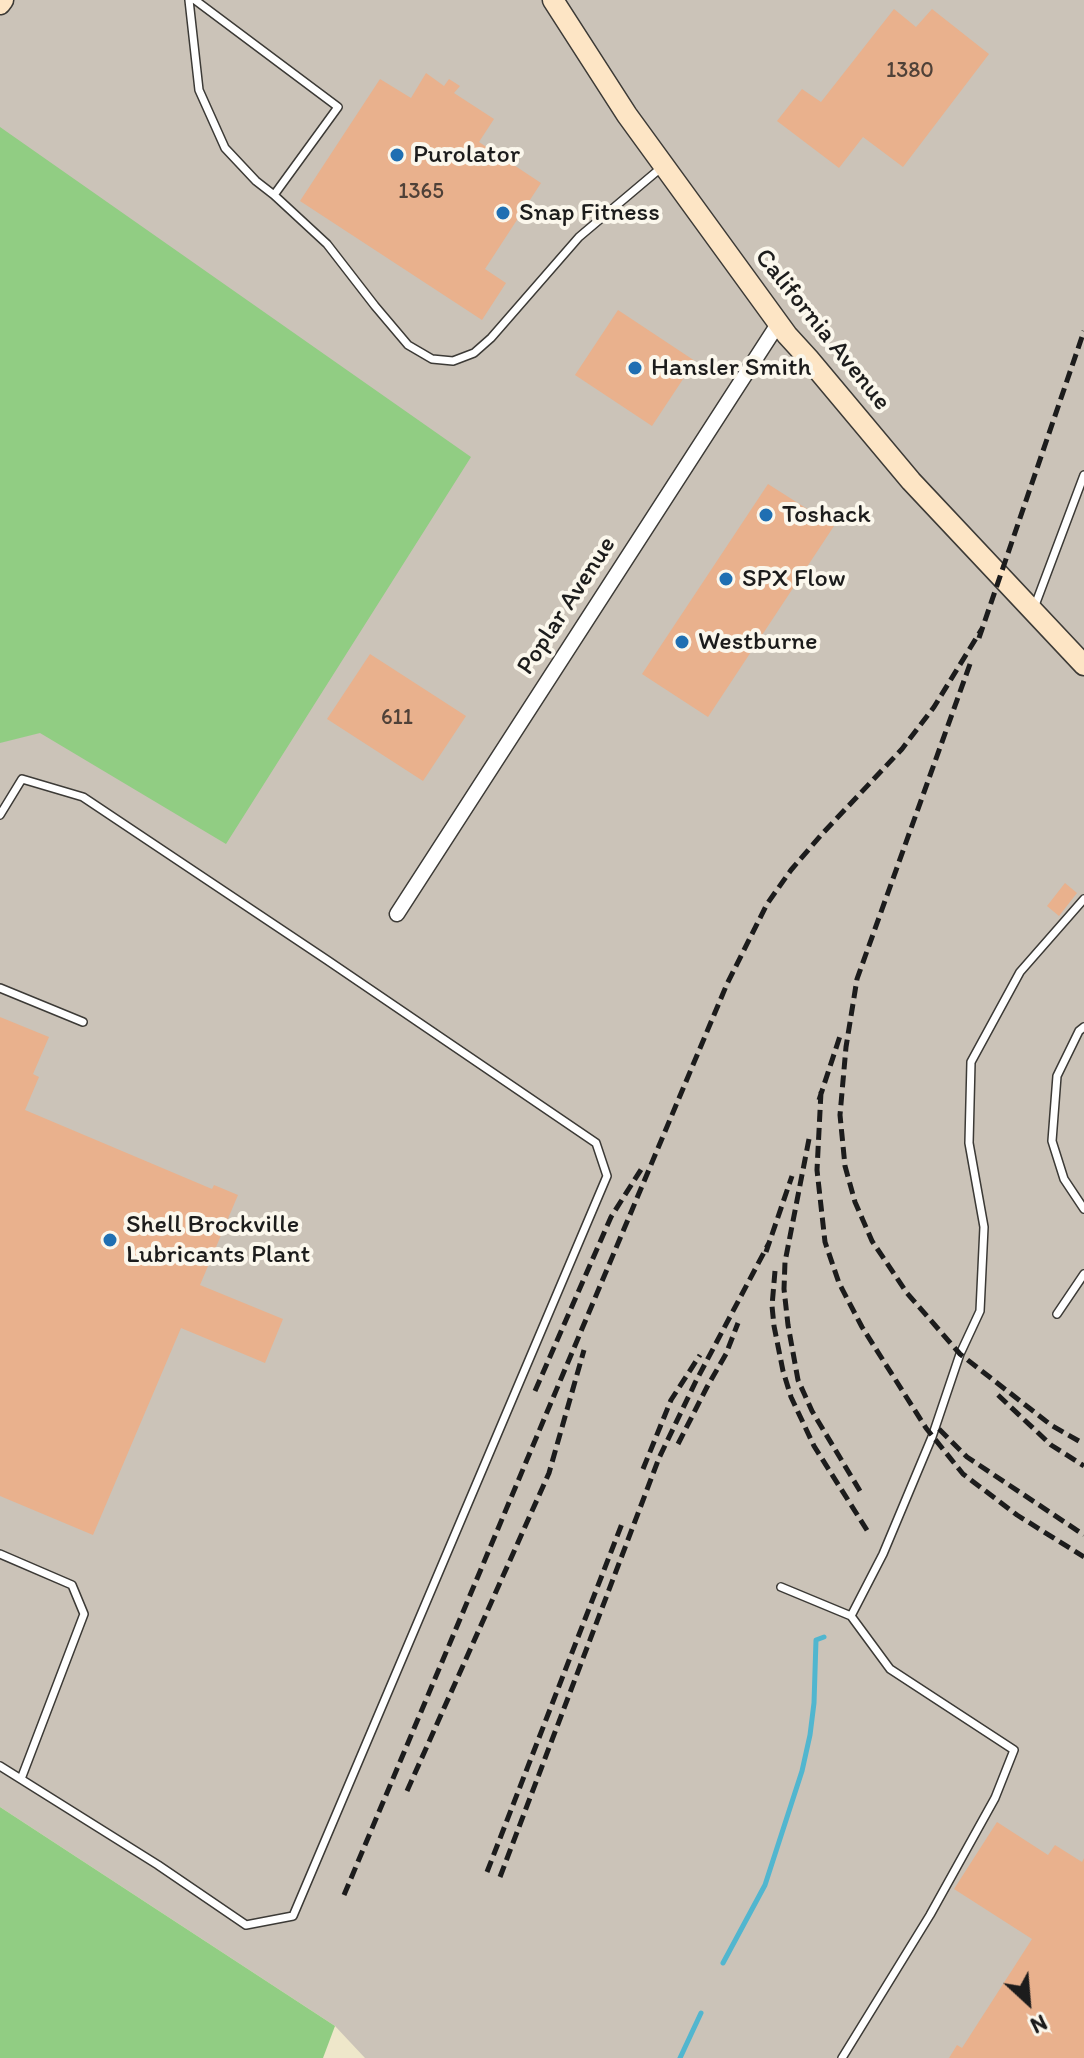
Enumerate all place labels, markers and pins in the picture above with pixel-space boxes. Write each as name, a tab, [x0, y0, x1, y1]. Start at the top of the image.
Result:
place label: Purolator	[413, 139, 520, 171]
marker: Purolator	[388, 146, 406, 164]
place label: Snap Fitness	[519, 197, 660, 229]
marker: Snap Fitness	[494, 204, 512, 222]
place label: Hansler Smith	[651, 352, 811, 384]
marker: Hansler Smith	[626, 359, 644, 377]
place label: Toshack	[782, 499, 871, 531]
marker: Toshack	[757, 506, 775, 524]
place label: SPX Flow	[742, 563, 846, 595]
marker: SPX Flow	[717, 570, 735, 588]
place label: Westburne	[698, 626, 818, 658]
marker: Westburne	[673, 633, 691, 651]
place label: Shell Brockville Lubricants Plant	[126, 1209, 310, 1270]
marker: Shell Brockville Lubricants Plant	[101, 1231, 119, 1249]

